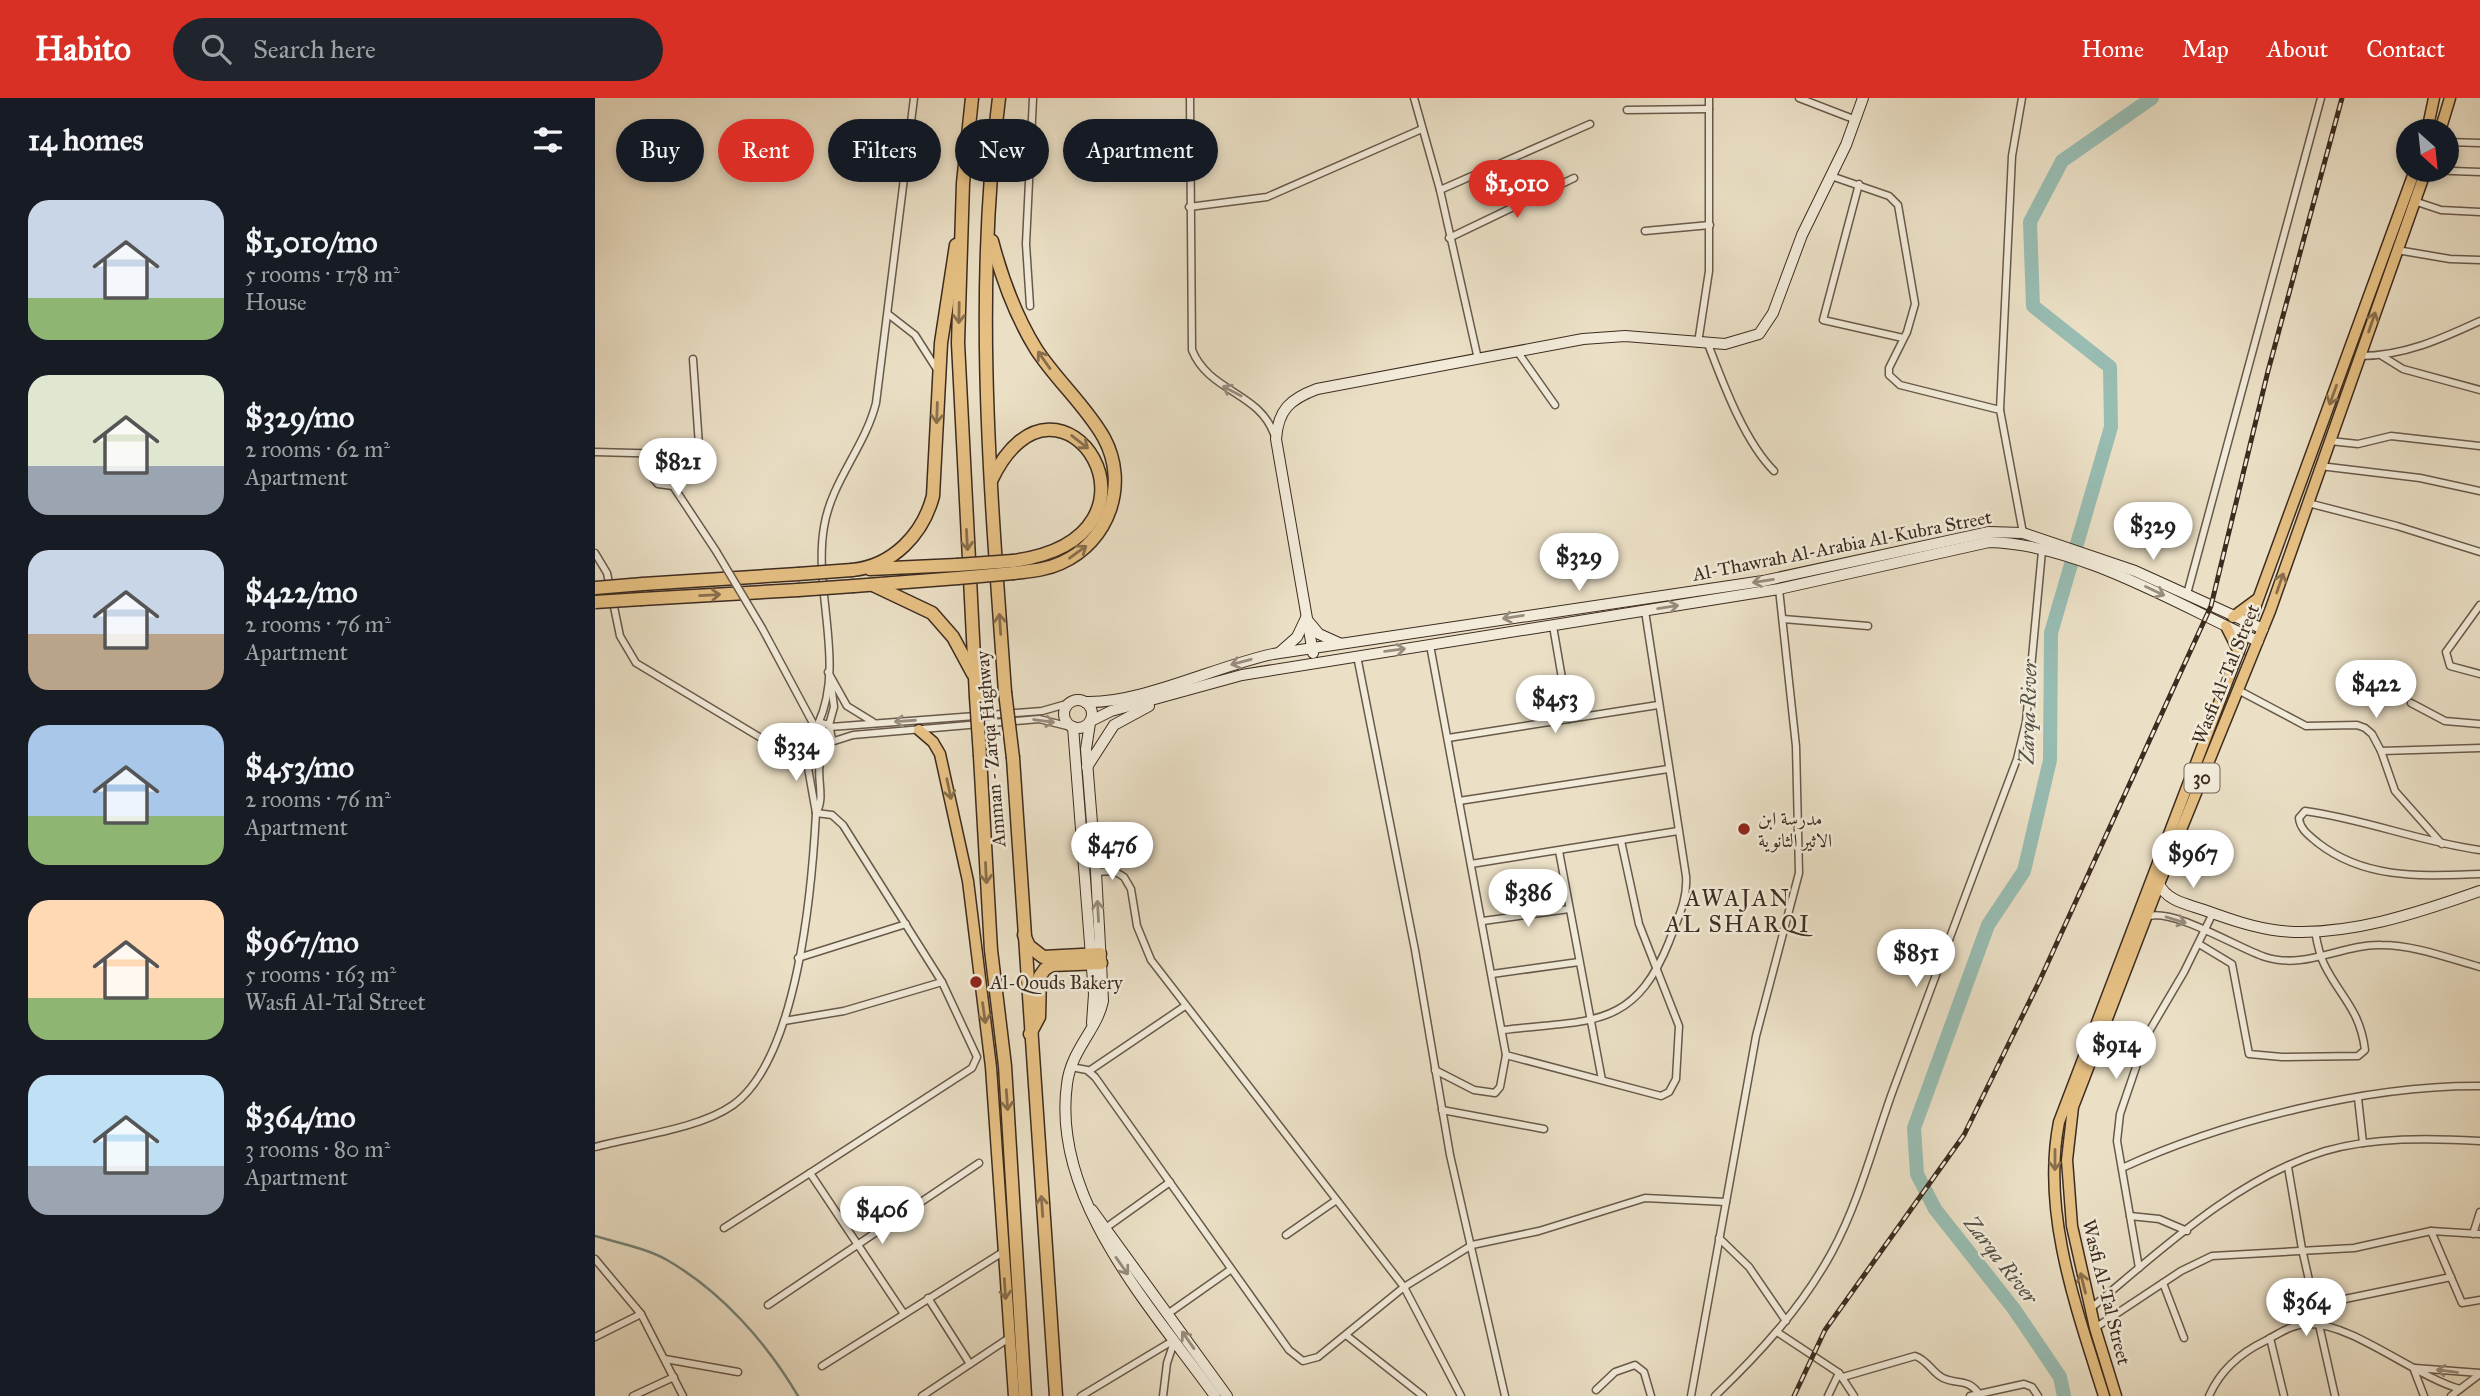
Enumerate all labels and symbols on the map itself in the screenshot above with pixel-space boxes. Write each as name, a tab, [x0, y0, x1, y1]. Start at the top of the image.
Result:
north arrow	[2396, 119, 2459, 182]
pin: $1,010	[1460, 160, 1574, 220]
one-way arrow	[952, 301, 966, 324]
one-way arrow	[2367, 312, 2379, 334]
one-way arrow	[1037, 351, 1051, 370]
one-way arrow	[1222, 383, 1243, 397]
one-way arrow	[2325, 383, 2338, 405]
one-way arrow	[930, 401, 943, 424]
one-way arrow	[1070, 435, 1088, 450]
pin: $821	[637, 438, 719, 498]
pin: $329	[2112, 503, 2194, 562]
street label: Al-Thawrah Al-Arabia Al-Kubra Street	[1690, 505, 1994, 586]
one-way arrow	[961, 528, 974, 551]
pin: $329	[1538, 533, 1620, 593]
one-way arrow	[1068, 545, 1087, 559]
one-way arrow	[2274, 572, 2287, 594]
one-way arrow	[1752, 575, 1775, 588]
one-way arrow	[2143, 585, 2165, 598]
one-way arrow	[698, 589, 721, 602]
one-way arrow	[1656, 600, 1679, 613]
street label: Wasfi Al-Tal Street	[2187, 600, 2264, 748]
one-way arrow	[1503, 610, 1525, 623]
one-way arrow	[993, 613, 1006, 636]
one-way arrow	[1383, 643, 1405, 656]
street label: Amman - Zarqa Highway	[970, 649, 1012, 849]
one-way arrow	[1230, 656, 1253, 669]
water label: Zarqa River	[2013, 658, 2043, 766]
pin: $422	[2335, 660, 2417, 720]
pin: $453	[1514, 676, 1596, 735]
one-way arrow	[894, 715, 917, 728]
one-way arrow	[1032, 715, 1055, 728]
pin: $334	[755, 724, 837, 783]
road number: 30	[2185, 764, 2219, 792]
one-way arrow	[942, 777, 956, 800]
place label: مدرسة ابن الاثير الثانوية	[1758, 807, 1832, 853]
marker: مدرسة ابن الاثير الثانوية	[1736, 821, 1752, 837]
pin: $476	[1071, 822, 1153, 882]
pin: $967	[2152, 830, 2234, 890]
one-way arrow	[980, 862, 993, 885]
pin: $386	[1487, 870, 1569, 929]
district label: AWAJAN AL SHARQI	[1664, 884, 1813, 938]
one-way arrow	[1092, 900, 1105, 923]
one-way arrow	[2165, 914, 2187, 927]
pin: $851	[1875, 930, 1957, 989]
place label: Al-Qouds Bakery	[989, 971, 1124, 994]
marker: Al-Qouds Bakery	[968, 974, 984, 990]
one-way arrow	[978, 1001, 991, 1024]
pin: $914	[2075, 1021, 2157, 1081]
one-way arrow	[1001, 1088, 1014, 1111]
one-way arrow	[2048, 1148, 2062, 1171]
pin: $406	[841, 1186, 923, 1246]
one-way arrow	[1036, 1194, 1049, 1217]
water label: Zarqa River	[1958, 1210, 2044, 1310]
street label: Wasfi Al-Tal Street	[2077, 1217, 2136, 1368]
one-way arrow	[1115, 1256, 1129, 1275]
one-way arrow	[2076, 1273, 2089, 1295]
one-way arrow	[999, 1277, 1012, 1300]
pin: $364	[2265, 1278, 2347, 1338]
one-way arrow	[1181, 1331, 1195, 1350]
one-way arrow	[2436, 1365, 2458, 1378]

